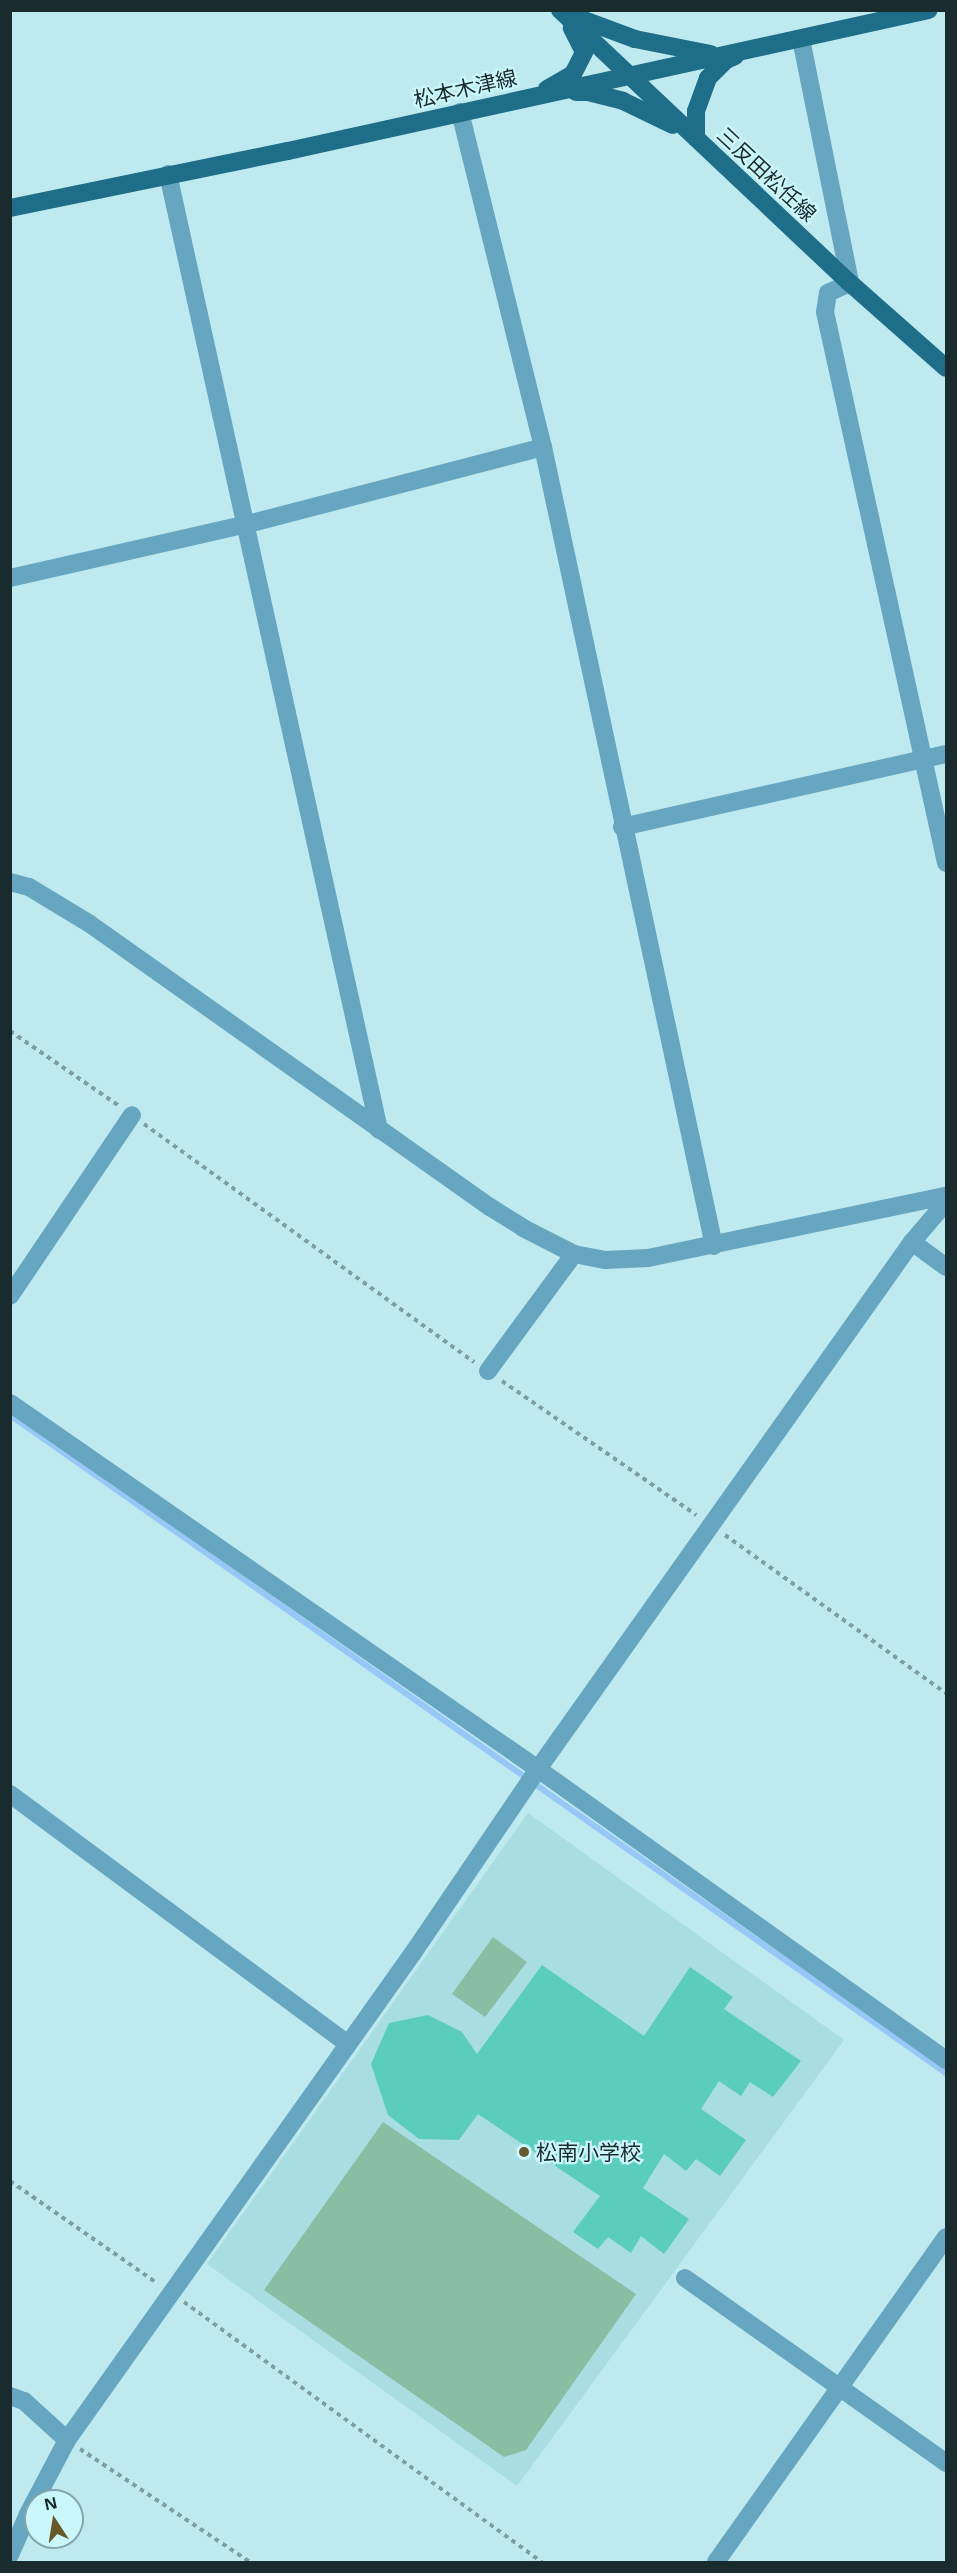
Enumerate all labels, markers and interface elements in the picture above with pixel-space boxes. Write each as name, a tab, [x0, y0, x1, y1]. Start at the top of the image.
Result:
street label: 松本木津線	[411, 64, 519, 112]
street label: 三反田松任線	[712, 122, 822, 226]
place label: 松南小学校	[536, 2139, 641, 2165]
marker: 松南小学校	[517, 2145, 531, 2159]
north arrow	[24, 2489, 84, 2549]
text: N	[42, 2491, 59, 2515]

